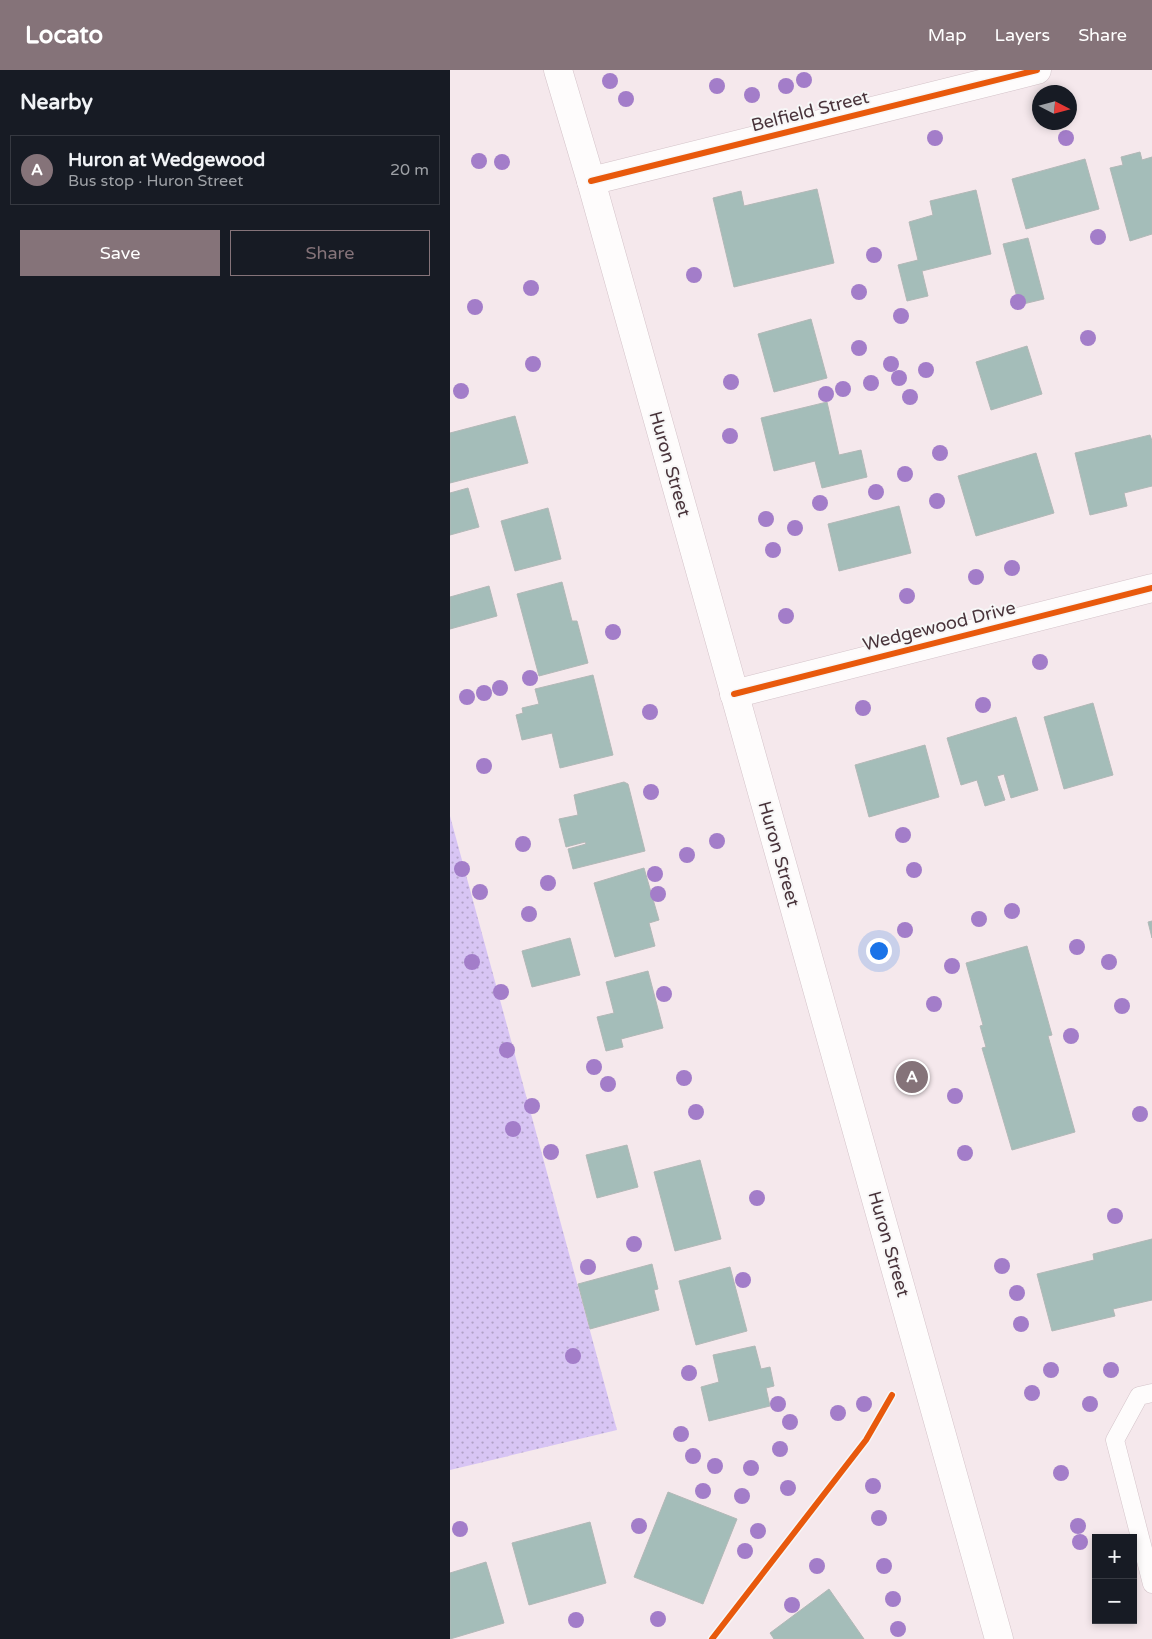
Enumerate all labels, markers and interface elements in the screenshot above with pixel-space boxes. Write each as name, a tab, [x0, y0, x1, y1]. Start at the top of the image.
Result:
text: Locato	[25, 21, 103, 50]
text: Map	[928, 24, 967, 46]
text: Layers	[995, 24, 1050, 46]
text: Share	[1078, 24, 1127, 46]
north arrow	[1032, 85, 1077, 130]
street label: Belfield Street	[749, 86, 871, 136]
text: Nearby	[20, 90, 93, 115]
text: Huron at Wedgewood	[68, 149, 265, 171]
text: A	[31, 160, 43, 180]
text: 20 m	[390, 160, 429, 180]
text: Bus stop · Huron Street	[68, 171, 243, 191]
button: Save	[20, 230, 220, 276]
button: Share	[230, 230, 430, 276]
street label: Huron Street	[644, 409, 696, 520]
street label: Wedgewood Drive	[860, 596, 1018, 656]
street label: Huron Street	[753, 799, 805, 910]
your location	[866, 938, 892, 964]
pin: A	[896, 1058, 928, 1096]
street label: Huron Street	[863, 1189, 915, 1300]
map controls	[1092, 1534, 1137, 1624]
button: +	[1092, 1534, 1137, 1579]
button: −	[1092, 1579, 1137, 1624]

